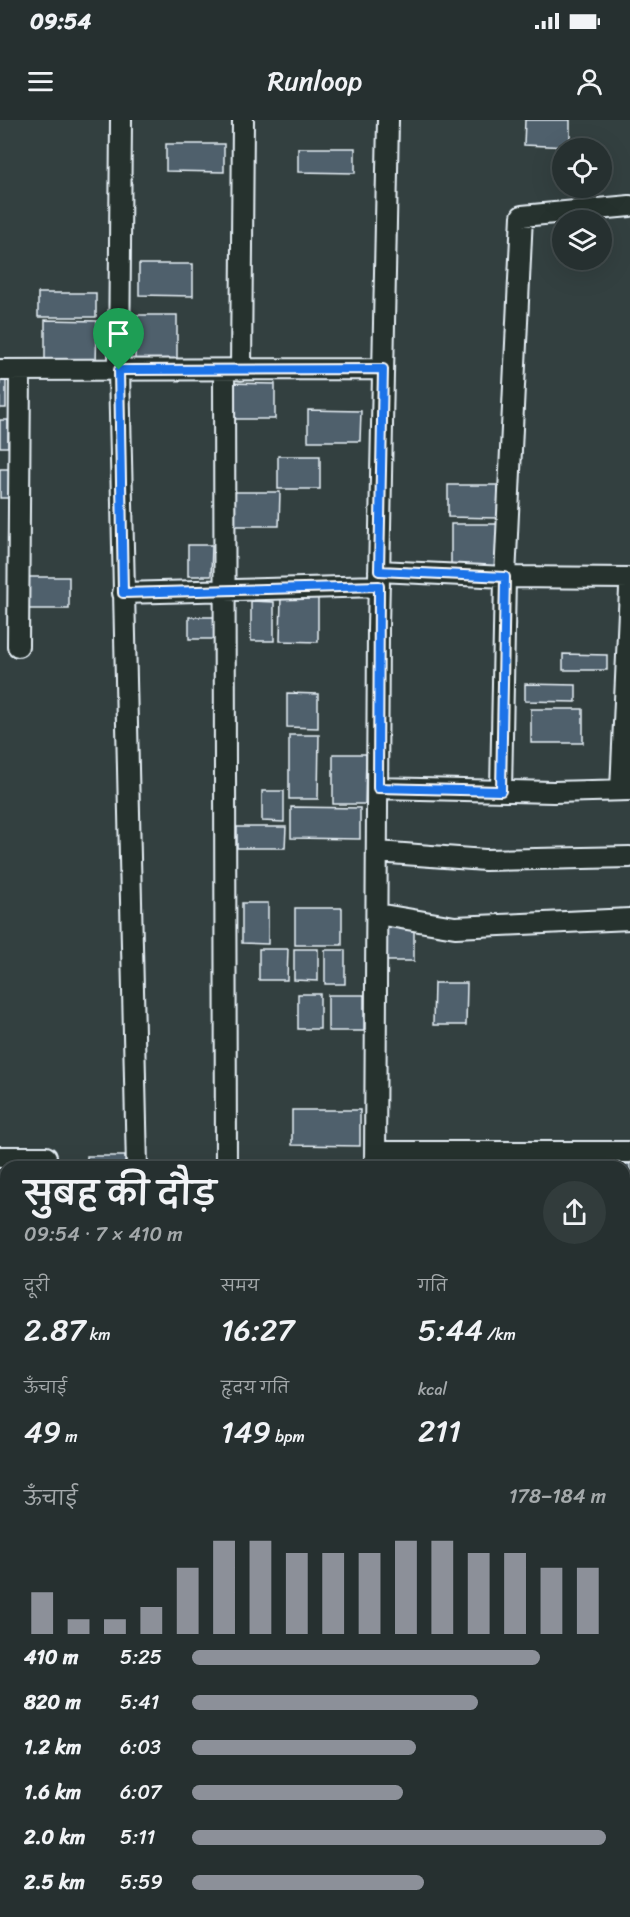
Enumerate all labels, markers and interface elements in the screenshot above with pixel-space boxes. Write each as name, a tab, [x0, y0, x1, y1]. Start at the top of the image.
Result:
text: 09:54	[30, 2, 91, 41]
text: Runloop	[268, 57, 362, 105]
icon: menu	[24, 65, 57, 98]
icon: person	[573, 65, 606, 98]
map controls	[552, 138, 612, 270]
button: locate	[552, 138, 612, 198]
button: layers	[552, 210, 612, 270]
pin	[93, 308, 144, 370]
icon: arrive	[102, 317, 135, 350]
text: सुबह की दौड़	[24, 1165, 216, 1223]
button: share	[543, 1181, 606, 1244]
text: 09:54 · 7 × 410 m	[24, 1217, 183, 1252]
text: दूरी	[24, 1271, 49, 1300]
text: समय	[221, 1271, 259, 1300]
text: गति	[418, 1271, 447, 1300]
text: 2.87	[24, 1303, 86, 1357]
text: 16:27	[221, 1303, 294, 1357]
text: 5:44	[418, 1303, 483, 1357]
text: km	[86, 1320, 111, 1349]
text: /km	[483, 1320, 516, 1349]
text: ऊँचाई	[24, 1373, 67, 1402]
text: हृदय गति	[221, 1373, 289, 1402]
text: kcal	[418, 1375, 447, 1404]
text: 211	[418, 1404, 461, 1458]
text: 49	[24, 1405, 61, 1459]
text: 149	[221, 1405, 271, 1459]
text: m	[61, 1422, 78, 1451]
text: bpm	[271, 1422, 305, 1451]
text: 178–184 m	[509, 1479, 606, 1514]
text: ऊँचाई	[24, 1481, 78, 1516]
text: 410 m	[24, 1640, 78, 1675]
text: 5:25	[120, 1640, 162, 1675]
text: 820 m	[24, 1685, 81, 1720]
text: 5:41	[120, 1685, 159, 1720]
text: 1.2 km	[24, 1730, 81, 1765]
text: 6:03	[120, 1730, 161, 1765]
text: 1.6 km	[24, 1775, 81, 1810]
text: 6:07	[120, 1775, 161, 1810]
text: 2.0 km	[24, 1820, 85, 1855]
text: 5:11	[120, 1820, 155, 1855]
text: 2.5 km	[24, 1865, 85, 1900]
text: 5:59	[120, 1865, 163, 1900]

